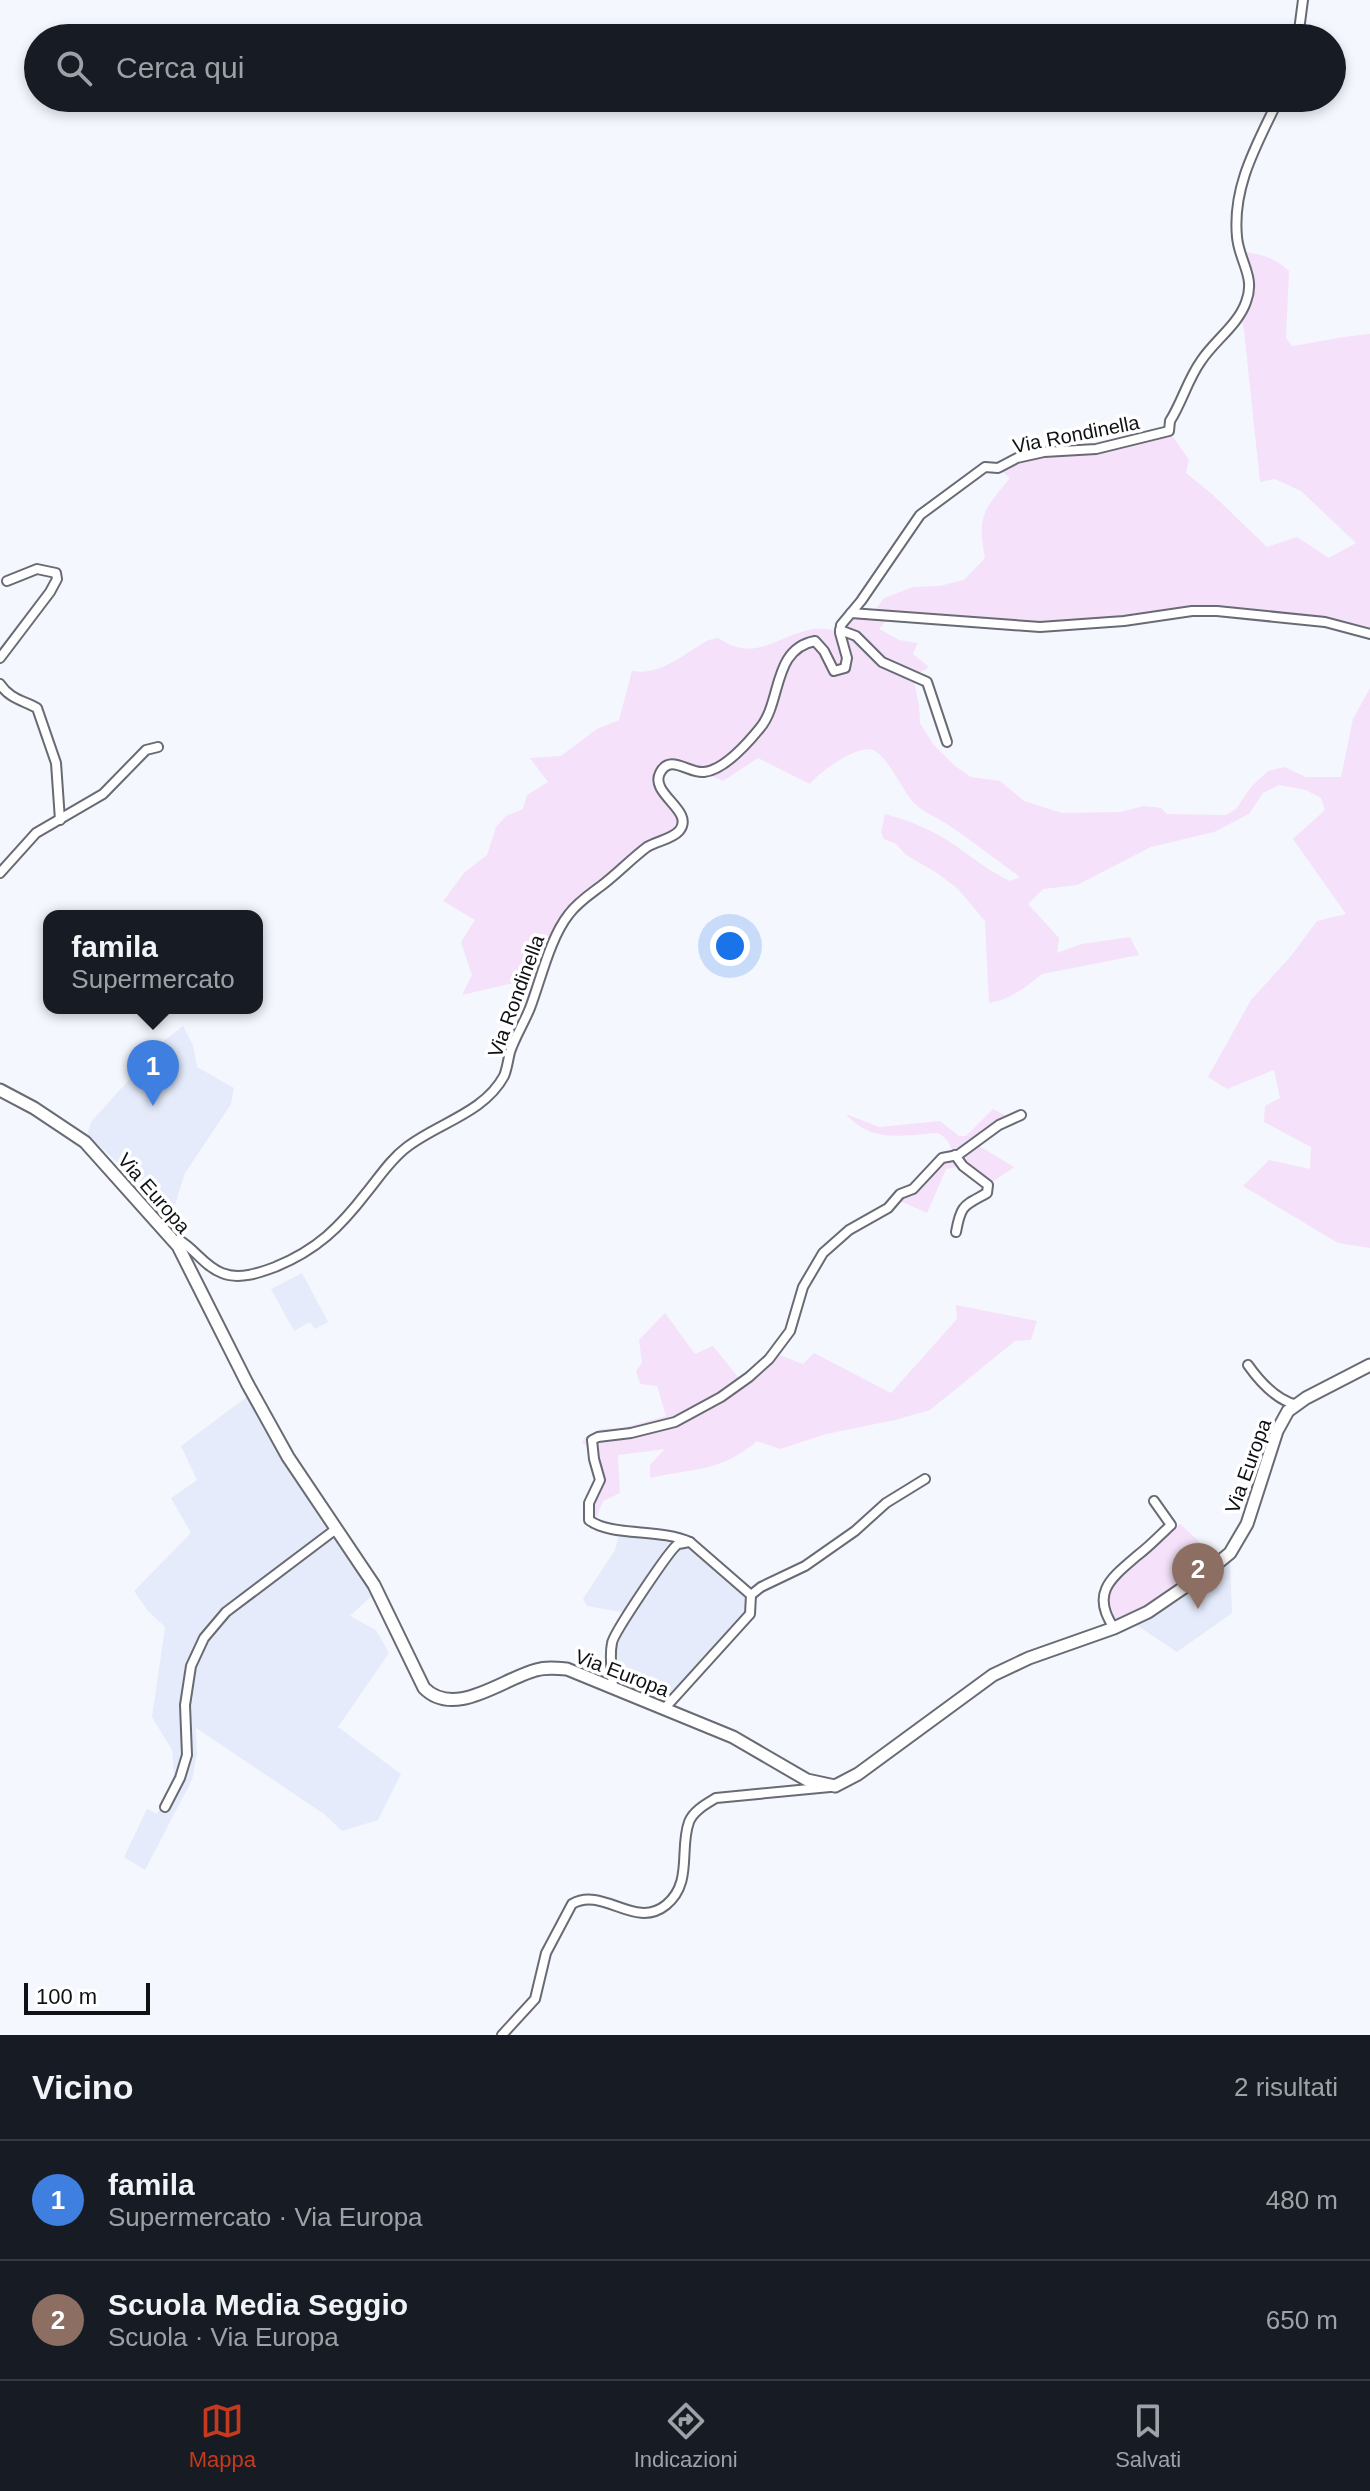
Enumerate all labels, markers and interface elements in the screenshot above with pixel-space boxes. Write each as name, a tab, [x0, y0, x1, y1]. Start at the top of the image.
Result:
search box	[24, 24, 1346, 112]
icon: search	[52, 46, 96, 90]
text: Cerca qui	[116, 51, 244, 84]
street label: Via Rondinella	[1011, 411, 1142, 457]
popup	[43, 910, 263, 1014]
your location	[710, 926, 750, 966]
text: famila	[71, 930, 158, 963]
street label: Via Rondinella	[484, 931, 549, 1060]
text: Supermercato	[71, 964, 235, 994]
pin: 1	[127, 1040, 179, 1106]
street label: Via Europa	[113, 1149, 195, 1238]
street label: Via Europa	[1221, 1415, 1275, 1516]
pin: 2	[1172, 1543, 1224, 1609]
street label: Via Europa	[572, 1645, 673, 1701]
scale bar	[24, 1979, 150, 2015]
text: 100 m	[36, 1984, 97, 2009]
text: Vicino	[32, 2068, 133, 2106]
text: 2 risultati	[1234, 2072, 1338, 2102]
text: famila	[108, 2168, 195, 2201]
text: 1	[51, 2185, 65, 2215]
text: 480 m	[1266, 2185, 1338, 2215]
text: Supermercato · Via Europa	[108, 2202, 423, 2232]
text: Scuola Media Seggio	[108, 2288, 408, 2321]
text: 2	[51, 2305, 65, 2335]
text: 650 m	[1266, 2305, 1338, 2335]
text: Scuola · Via Europa	[108, 2322, 339, 2352]
tab: Mappa	[189, 2399, 256, 2473]
tab: Indicazioni	[634, 2399, 738, 2473]
tab: Salvati	[1115, 2399, 1181, 2473]

